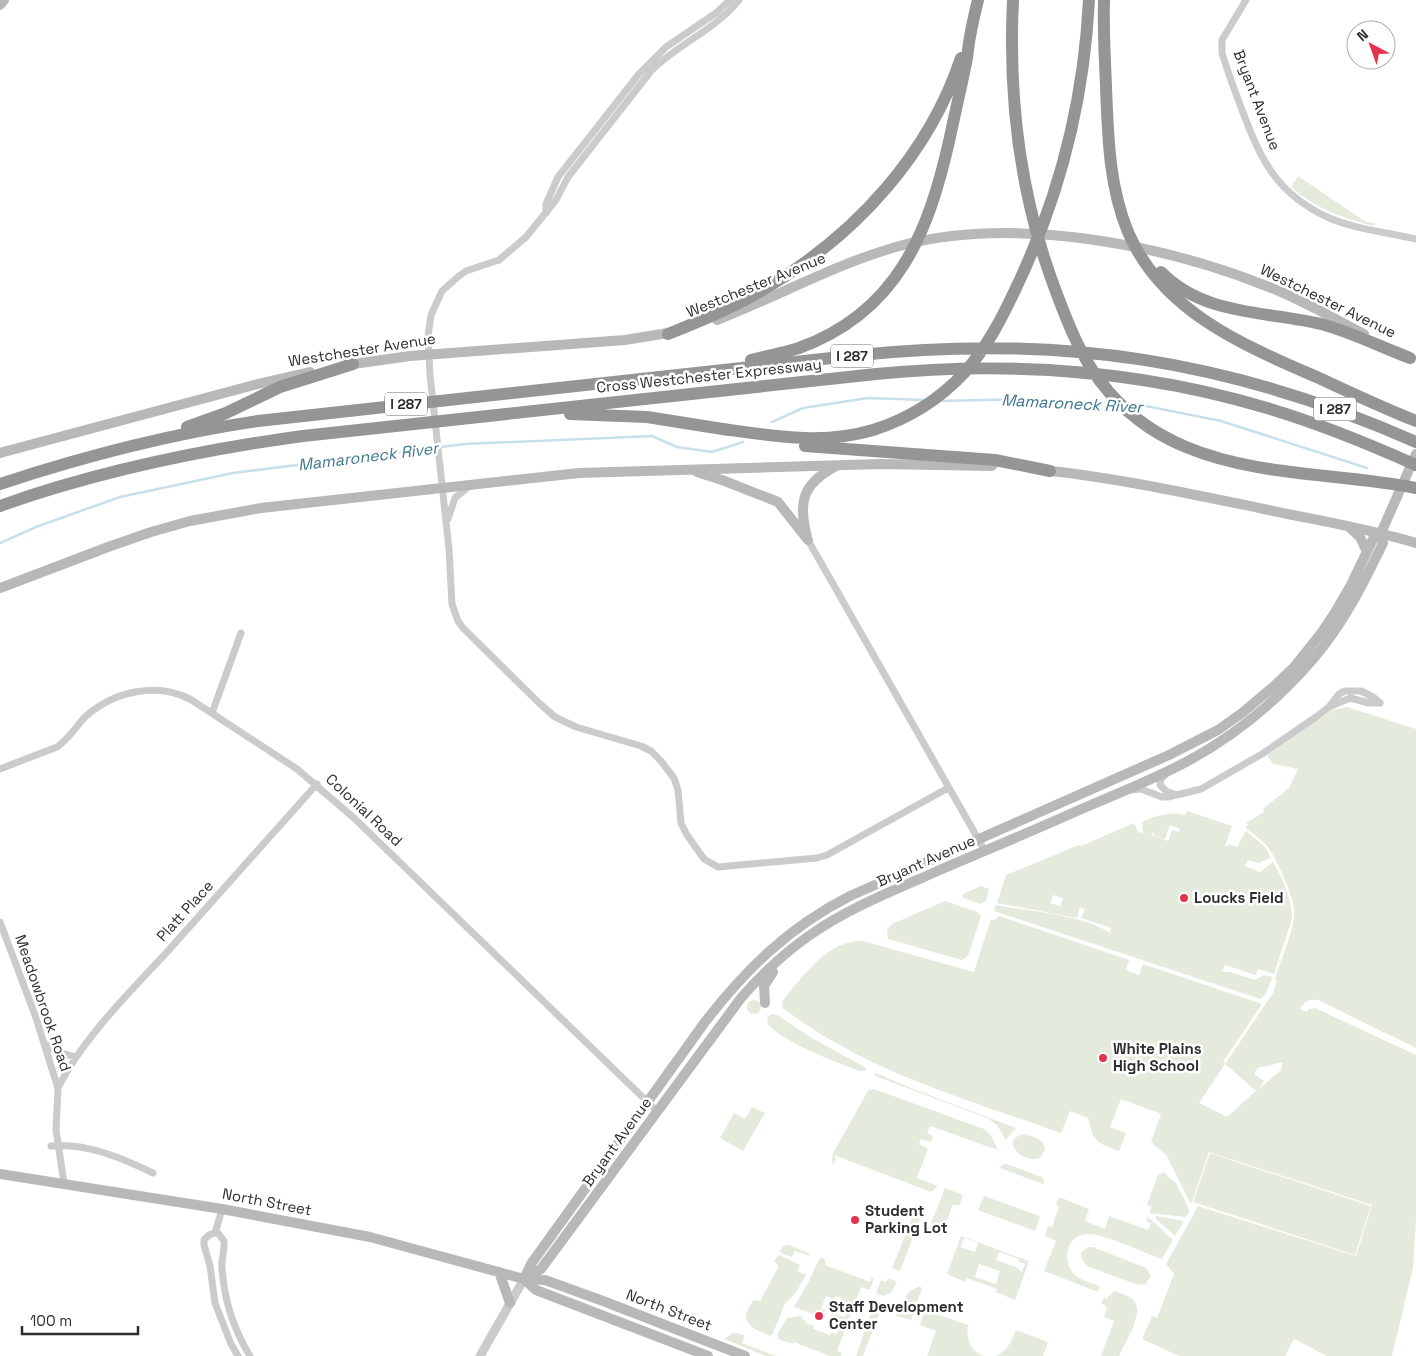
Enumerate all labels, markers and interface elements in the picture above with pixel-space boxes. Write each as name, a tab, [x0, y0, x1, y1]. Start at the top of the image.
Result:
north arrow	[1346, 20, 1396, 70]
text: N	[1353, 25, 1372, 45]
street label: Bryant Avenue	[1230, 47, 1285, 153]
street label: Westchester Avenue	[683, 248, 828, 321]
street label: Westchester Avenue	[1257, 259, 1399, 342]
street label: Westchester Avenue	[287, 328, 437, 371]
road number: I 287	[831, 344, 873, 368]
street label: Cross Westchester Expressway	[595, 354, 822, 397]
water label: Mamaroneck River	[1001, 389, 1145, 418]
road number: I 287	[385, 392, 427, 416]
road number: I 287	[1314, 398, 1356, 420]
water label: Mamaroneck River	[297, 437, 441, 476]
street label: Colonial Road	[322, 769, 407, 850]
street label: Bryant Avenue	[874, 830, 978, 891]
street label: Platt Place	[152, 876, 217, 945]
place label: Loucks Field	[1194, 888, 1283, 907]
marker: Loucks Field	[1178, 892, 1190, 904]
street label: Meadowbrook Road	[11, 932, 76, 1074]
place label: White Plains High School	[1113, 1039, 1202, 1075]
marker: White Plains High School	[1097, 1052, 1109, 1064]
street label: Bryant Avenue	[578, 1093, 655, 1190]
street label: North Street	[221, 1184, 314, 1220]
place label: Student Parking Lot	[865, 1201, 948, 1237]
marker: Student Parking Lot	[849, 1214, 861, 1226]
street label: North Street	[623, 1284, 715, 1335]
place label: Staff Development Center	[829, 1297, 964, 1333]
scale bar	[22, 1304, 139, 1336]
marker: Staff Development Center	[813, 1310, 825, 1322]
text: 100 m	[30, 1311, 72, 1330]

